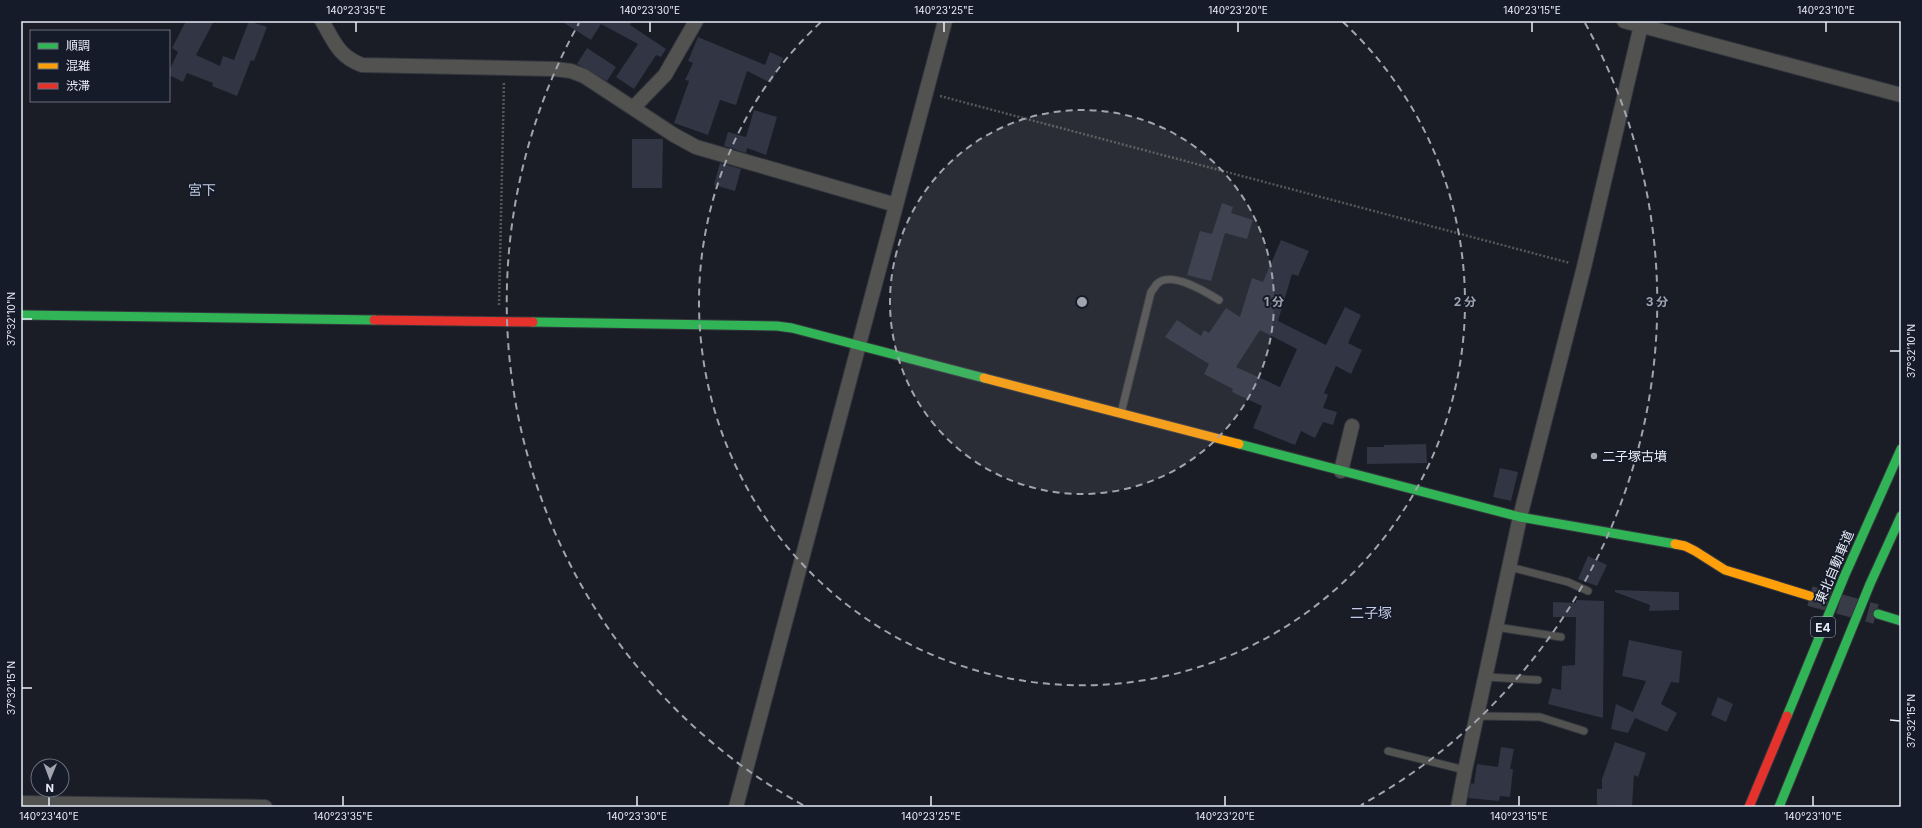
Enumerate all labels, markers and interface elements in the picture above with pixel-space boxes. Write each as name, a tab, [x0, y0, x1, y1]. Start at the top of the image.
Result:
text: 140°23'35"E	[326, 4, 386, 16]
text: 140°23'30"E	[620, 4, 680, 16]
text: 140°23'25"E	[914, 4, 974, 16]
text: 140°23'20"E	[1208, 4, 1268, 16]
text: 140°23'15"E	[1503, 4, 1561, 16]
text: 140°23'10"E	[1797, 4, 1855, 16]
legend	[30, 30, 170, 102]
text: 順調	[66, 38, 90, 53]
text: 混雑	[66, 58, 90, 73]
text: 渋滞	[66, 78, 90, 93]
district label: 宮下	[188, 181, 216, 198]
text: 37°32'10"N	[5, 292, 17, 346]
text: 1 分	[1264, 294, 1284, 309]
text: 2 分	[1454, 294, 1476, 309]
text: 3 分	[1646, 294, 1668, 309]
centre of rings	[1075, 295, 1089, 309]
text: 37°32'10"N	[1905, 324, 1917, 378]
place label: 二子塚古墳	[1602, 448, 1667, 464]
marker: 二子塚古墳	[1589, 451, 1599, 461]
street label: 東北自動車道	[1811, 528, 1857, 606]
district label: 二子塚	[1350, 604, 1392, 621]
road number: E4	[1811, 617, 1835, 637]
text: 37°32'15"N	[5, 661, 17, 715]
text: 37°32'15"N	[1905, 694, 1917, 748]
north arrow	[30, 758, 70, 798]
text: N	[46, 781, 54, 795]
text: 140°23'40"E	[19, 810, 79, 822]
text: 140°23'35"E	[313, 810, 373, 822]
text: 140°23'30"E	[607, 810, 667, 822]
text: 140°23'25"E	[901, 810, 961, 822]
text: 140°23'20"E	[1195, 810, 1255, 822]
text: 140°23'15"E	[1490, 810, 1548, 822]
text: 140°23'10"E	[1784, 810, 1842, 822]

